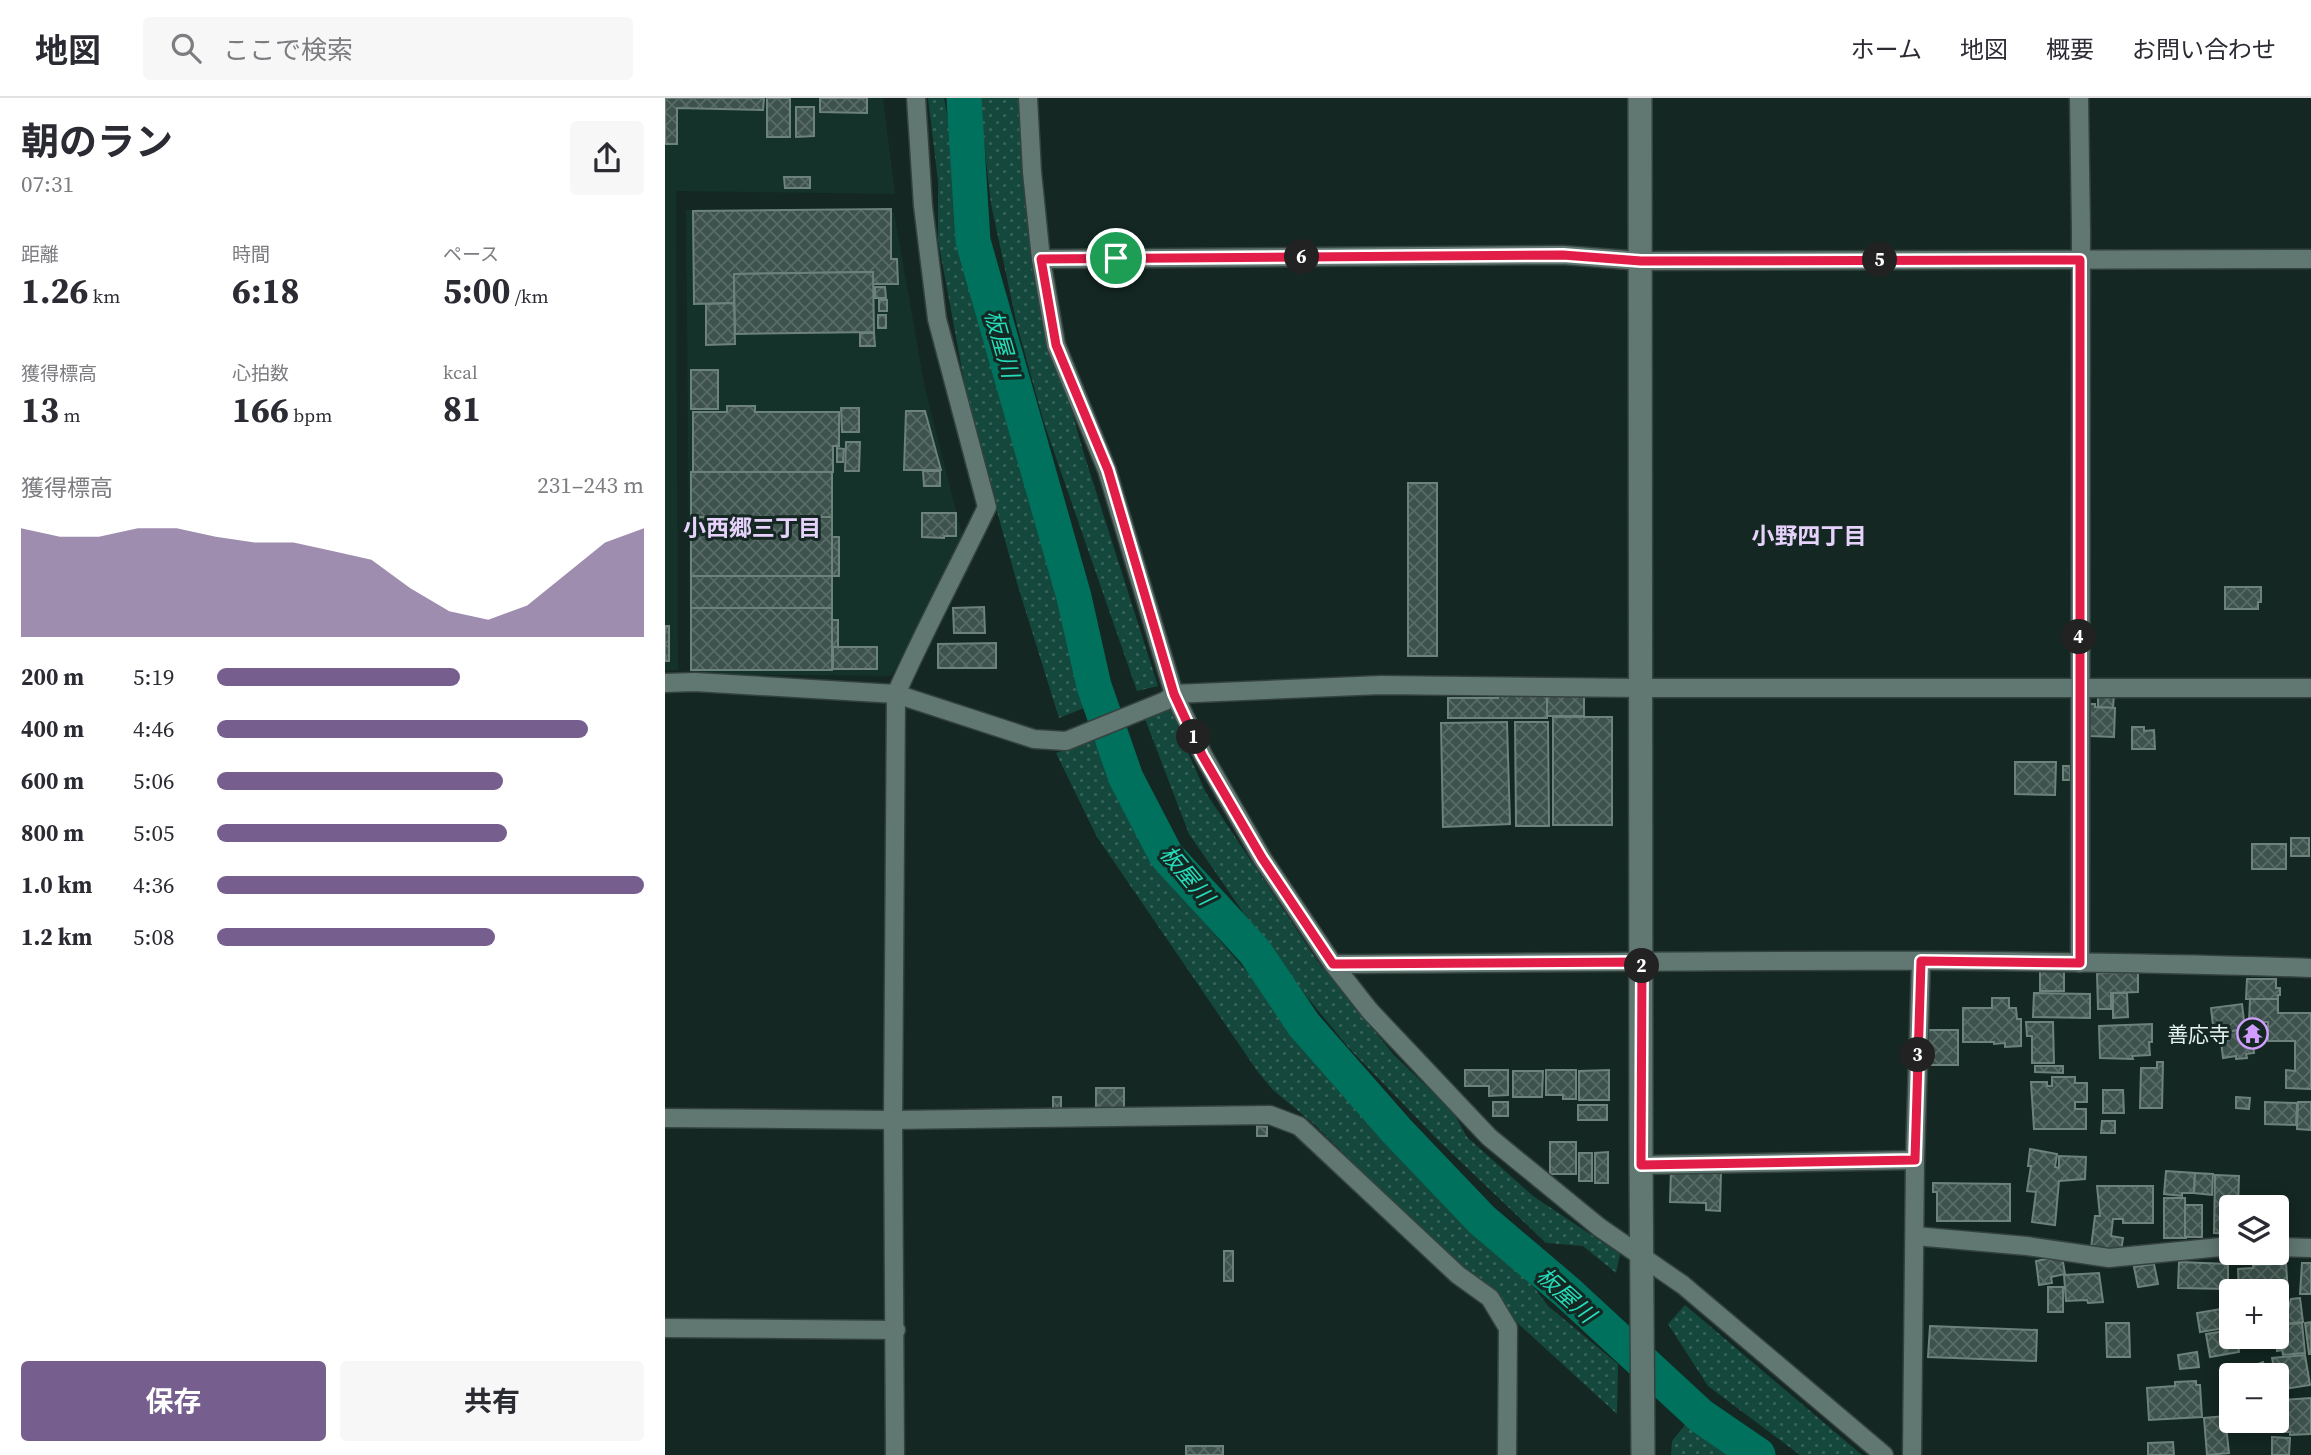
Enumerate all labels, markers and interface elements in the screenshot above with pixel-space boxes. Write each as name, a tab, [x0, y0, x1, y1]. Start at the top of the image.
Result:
search box	[143, 17, 633, 80]
text: 地図	[35, 28, 101, 73]
icon: search	[167, 29, 205, 67]
text: ここで検索	[223, 32, 353, 68]
text: ホーム	[1851, 33, 1922, 66]
text: 地図	[1960, 33, 2008, 66]
text: 概要	[2046, 33, 2094, 66]
text: お問い合わせ	[2132, 33, 2276, 66]
text: 朝のラン	[21, 116, 173, 168]
button: share	[570, 121, 644, 195]
text: 07:31	[21, 168, 74, 200]
pin	[1086, 228, 1146, 288]
icon: arrive	[1097, 239, 1135, 277]
pin: 6	[1285, 240, 1319, 274]
text: 距離	[21, 241, 59, 267]
text: 時間	[232, 241, 270, 267]
text: ペース	[443, 241, 499, 267]
pin: 5	[1863, 242, 1897, 278]
text: 6	[1296, 243, 1307, 269]
text: 5	[1874, 246, 1885, 272]
text: 1.26	[21, 267, 88, 315]
text: 6:18	[232, 267, 299, 315]
text: 5:00	[443, 267, 510, 315]
text: km	[88, 283, 120, 309]
text: /km	[510, 283, 549, 309]
water label: 板屋川	[977, 306, 1028, 384]
text: kcal	[443, 359, 478, 385]
text: 獲得標高	[21, 360, 97, 386]
text: 心拍数	[232, 360, 289, 386]
text: 81	[443, 385, 481, 433]
text: 13	[21, 386, 59, 434]
text: 166	[232, 386, 289, 434]
text: m	[59, 402, 81, 428]
text: bpm	[289, 402, 332, 428]
text: 231–243 m	[537, 469, 644, 501]
text: 獲得標高	[21, 472, 113, 504]
district label: 小西郷三丁目	[683, 512, 821, 544]
district label: 小野四丁目	[1752, 520, 1867, 552]
pin: 4	[2061, 620, 2097, 654]
text: 4	[2073, 623, 2084, 649]
text: 200 m	[21, 661, 84, 693]
text: 5:19	[133, 661, 174, 693]
text: 400 m	[21, 713, 84, 745]
text: 4:46	[133, 713, 174, 745]
pin: 1	[1177, 720, 1211, 754]
text: 1	[1188, 723, 1199, 749]
text: 600 m	[21, 765, 84, 797]
text: 5:06	[133, 765, 174, 797]
text: 800 m	[21, 817, 84, 849]
text: 5:05	[133, 817, 174, 849]
water label: 板屋川	[1153, 838, 1223, 914]
text: 1.0 km	[21, 869, 92, 901]
text: 4:36	[133, 869, 174, 901]
text: 1.2 km	[21, 921, 92, 953]
text: 5:08	[133, 921, 174, 953]
pin: 2	[1625, 948, 1660, 984]
text: 2	[1636, 952, 1647, 978]
temple icon: 善応寺	[2236, 1017, 2270, 1051]
place label: 善応寺	[2167, 1020, 2230, 1049]
pin: 3	[1901, 1038, 1935, 1072]
text: 3	[1912, 1041, 1923, 1067]
map controls	[2219, 1195, 2289, 1433]
button: layers	[2219, 1195, 2289, 1265]
water label: 板屋川	[1530, 1260, 1605, 1332]
button: +	[2219, 1279, 2289, 1349]
button: 保存	[21, 1361, 326, 1441]
button: 共有	[340, 1361, 644, 1441]
button: −	[2219, 1363, 2289, 1433]

